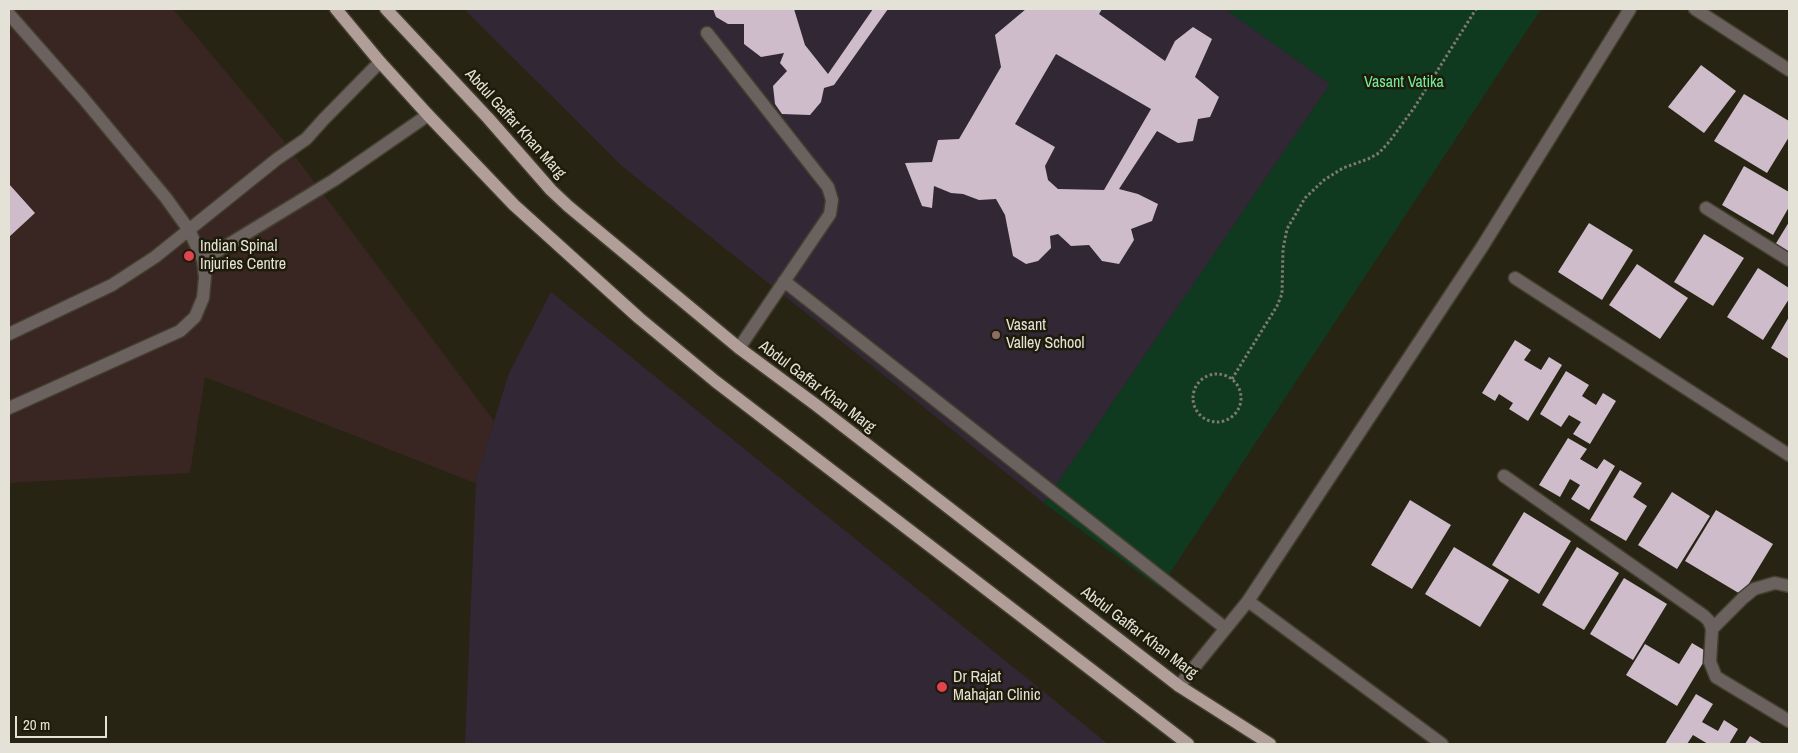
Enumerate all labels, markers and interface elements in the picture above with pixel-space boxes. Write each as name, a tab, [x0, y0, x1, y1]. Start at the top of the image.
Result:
street label: Abdul Gaffar Khan Marg	[461, 65, 569, 183]
park label: Vasant Vatika	[1364, 73, 1444, 93]
place label: Indian Spinal Injuries Centre	[200, 237, 286, 275]
marker: Indian Spinal Injuries Centre	[182, 249, 196, 263]
place label: Vasant Valley School	[1006, 316, 1085, 354]
marker: Vasant Valley School	[990, 329, 1002, 341]
street label: Abdul Gaffar Khan Marg	[755, 337, 879, 437]
street label: Abdul Gaffar Khan Marg	[1077, 583, 1201, 683]
place label: Dr Rajat Mahajan Clinic	[953, 668, 1041, 706]
marker: Dr Rajat Mahajan Clinic	[935, 680, 949, 694]
scale bar	[18, 706, 110, 738]
text: 20 m	[23, 714, 50, 735]

